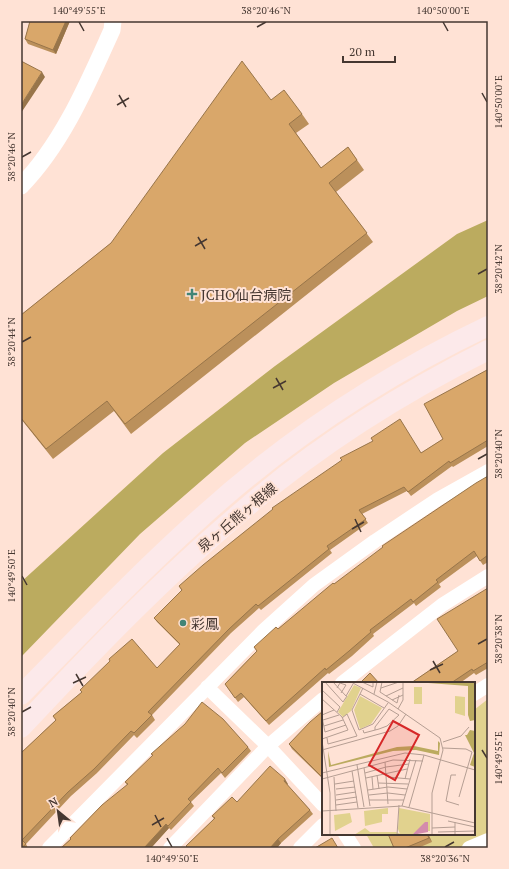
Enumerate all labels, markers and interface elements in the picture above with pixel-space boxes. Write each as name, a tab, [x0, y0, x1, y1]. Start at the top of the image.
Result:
text: 140°49'55"E	[52, 4, 106, 17]
text: 38°20'46"N	[241, 4, 291, 17]
text: 140°50'00"E	[416, 4, 470, 17]
scale bar	[343, 38, 395, 64]
text: 20 m	[349, 44, 376, 59]
text: 140°50'00"E	[492, 75, 505, 129]
text: 38°20'46"N	[5, 132, 18, 182]
text: 38°20'42"N	[492, 244, 505, 294]
place label: JCHO仙台病院	[201, 285, 291, 304]
marker: JCHO仙台病院	[186, 288, 198, 300]
text: 38°20'44"N	[5, 317, 18, 367]
text: 38°20'40"N	[492, 429, 505, 479]
street label: 泉ヶ丘熊ヶ根線	[193, 478, 281, 556]
text: 140°49'50"E	[5, 549, 18, 603]
place label: 彩鳳	[191, 614, 219, 633]
text: 38°20'38"N	[492, 614, 505, 664]
marker: 彩鳳	[178, 618, 188, 628]
inset map	[322, 682, 475, 835]
text: 38°20'40"N	[5, 687, 18, 737]
text: 140°49'55"E	[492, 731, 505, 785]
north arrow	[38, 791, 78, 831]
text: N	[46, 794, 61, 810]
text: 140°49'50"E	[145, 852, 199, 865]
text: 38°20'36"N	[420, 852, 470, 865]

